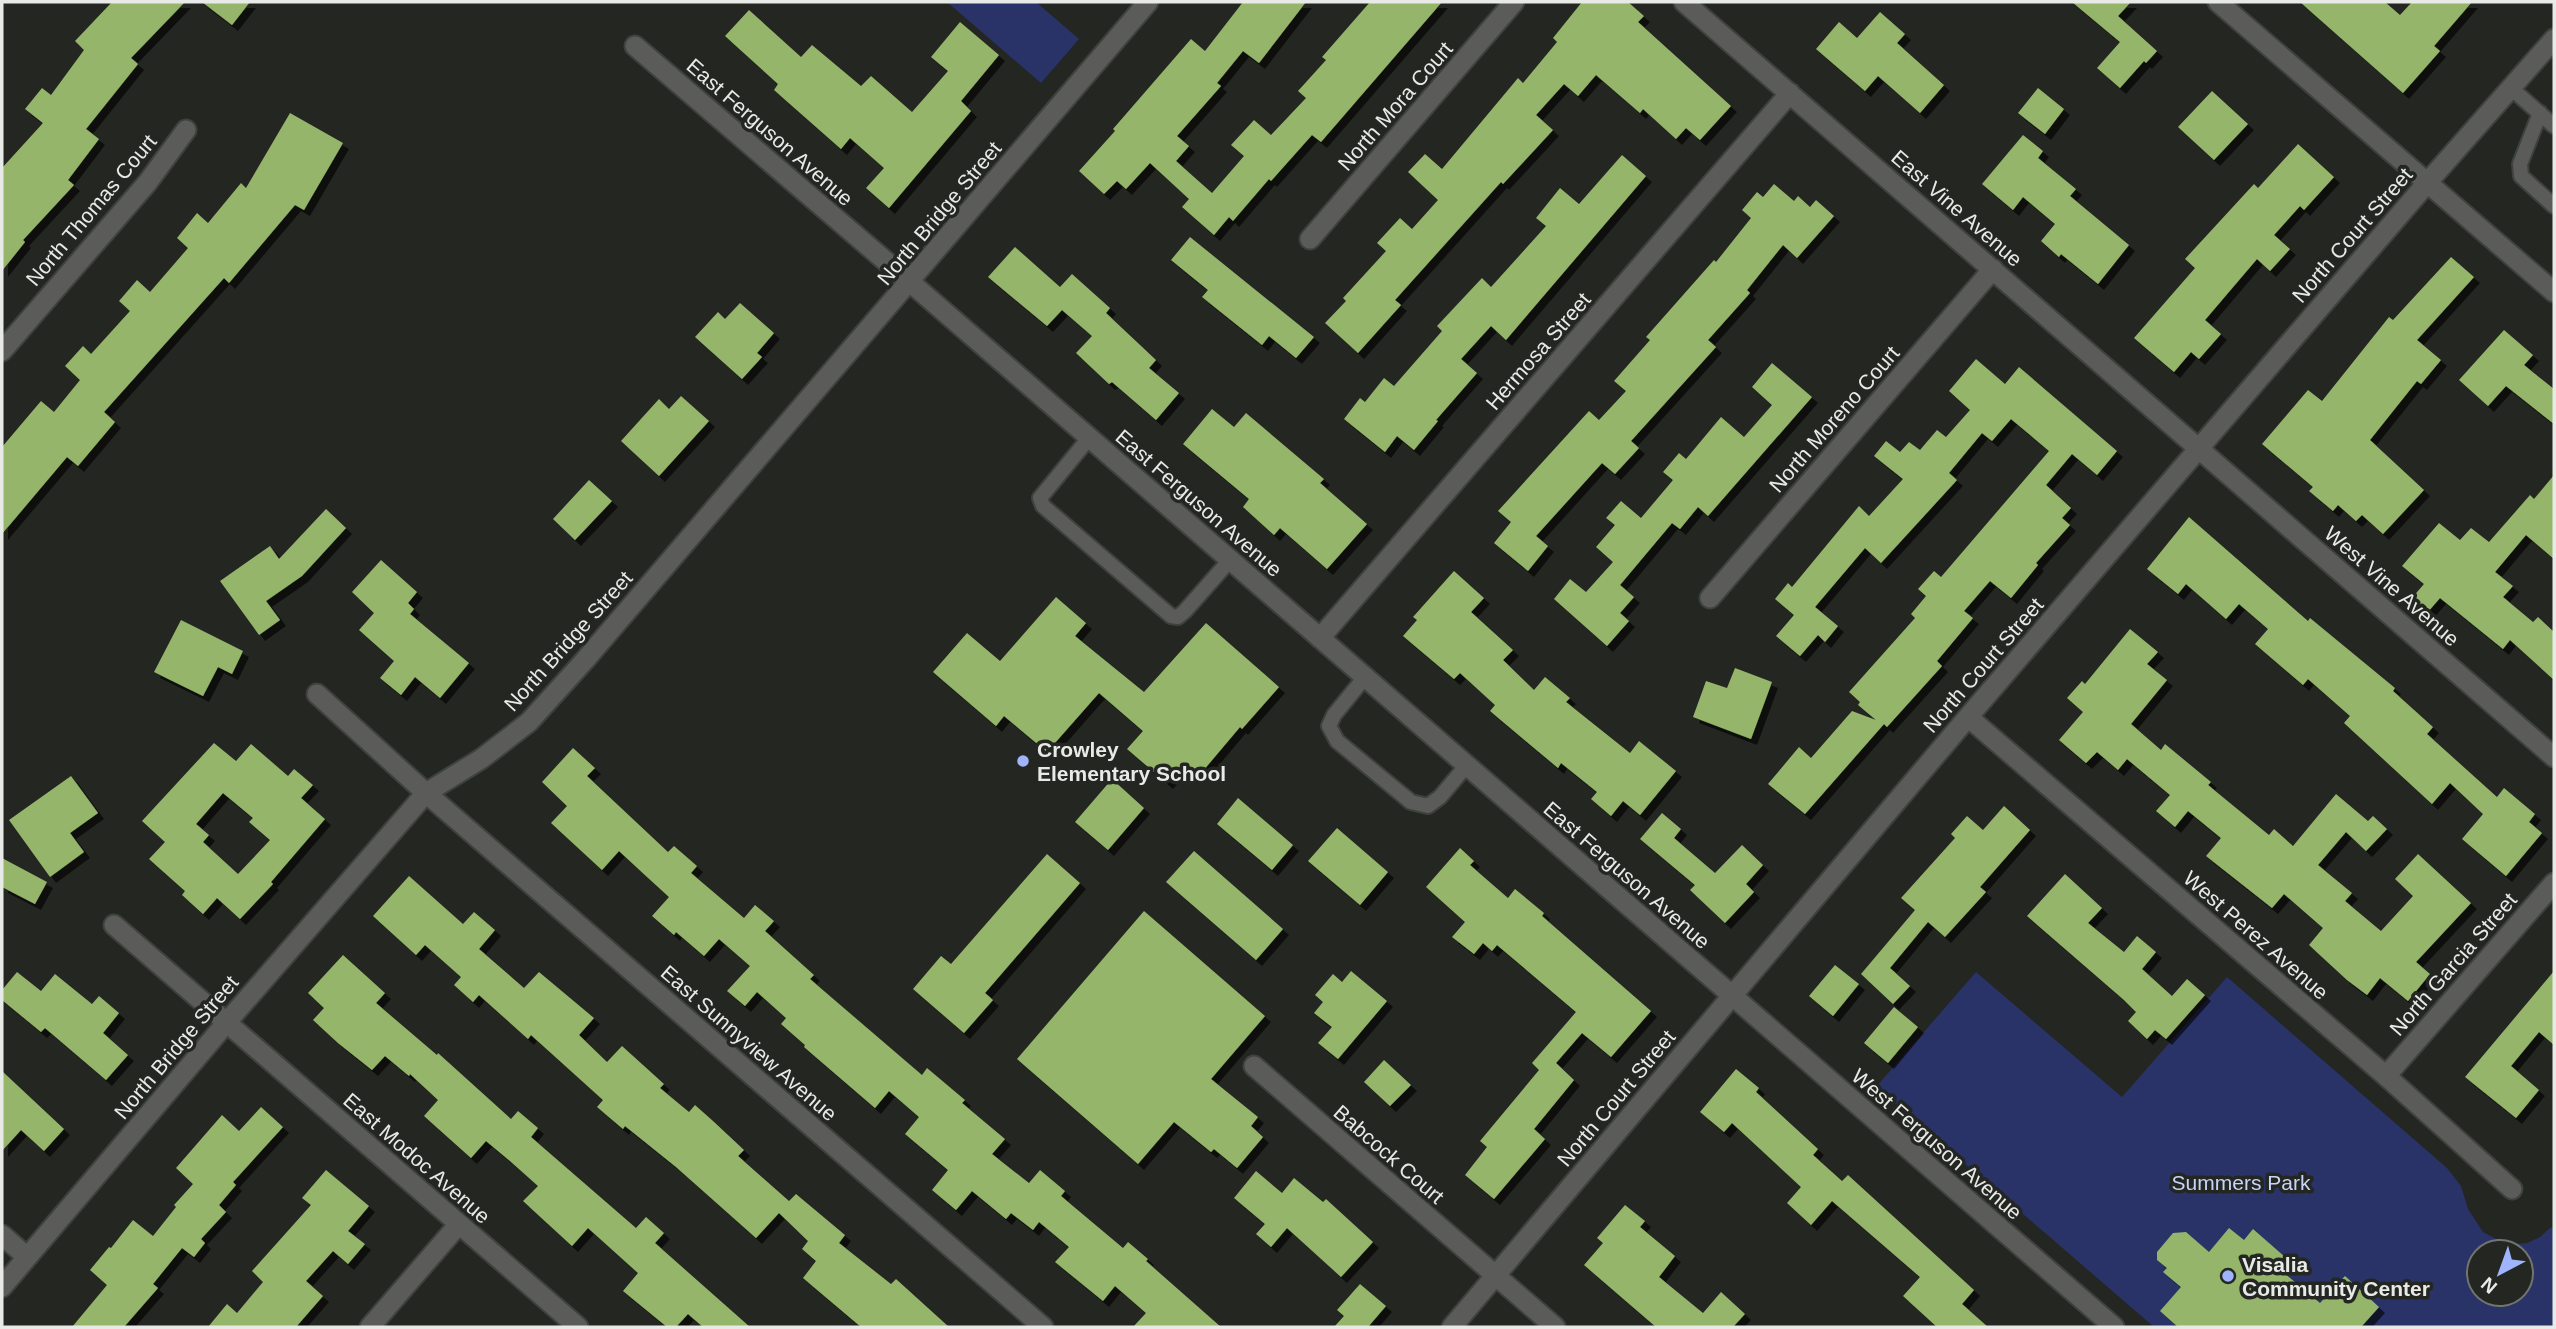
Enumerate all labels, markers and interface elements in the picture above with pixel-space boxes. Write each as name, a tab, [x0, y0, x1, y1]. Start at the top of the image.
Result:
street label: North Mora Court	[1333, 37, 1457, 175]
street label: East Ferguson Avenue	[682, 54, 858, 210]
street label: North Thomas Court	[21, 130, 161, 290]
street label: North Bridge Street	[872, 137, 1006, 289]
street label: East Vine Avenue	[1887, 145, 2027, 271]
street label: North Court Street	[2287, 163, 2417, 307]
street label: Hermosa Street	[1481, 288, 1595, 414]
street label: North Moreno Court	[1764, 341, 1904, 497]
street label: East Ferguson Avenue	[1111, 425, 1287, 581]
street label: West Vine Avenue	[2320, 521, 2464, 651]
street label: North Bridge Street	[499, 566, 637, 715]
street label: North Court Street	[1918, 593, 2048, 737]
place label: Crowley Elementary School	[1037, 738, 1226, 785]
marker: Crowley Elementary School	[1015, 753, 1031, 769]
street label: East Ferguson Avenue	[1539, 797, 1715, 953]
street label: West Perez Avenue	[2179, 866, 2333, 1004]
street label: North Garcia Street	[2385, 888, 2521, 1040]
street label: East Sunnyview Avenue	[657, 961, 841, 1125]
street label: North Bridge Street	[109, 971, 243, 1123]
street label: North Court Street	[1552, 1025, 1680, 1171]
street label: West Ferguson Avenue	[1847, 1064, 2027, 1224]
street label: East Modoc Avenue	[339, 1088, 495, 1228]
street label: Babcock Court	[1329, 1100, 1449, 1208]
park label: Summers Park	[2172, 1171, 2311, 1194]
north arrow	[2465, 1238, 2535, 1308]
place label: Visalia Community Center	[2242, 1253, 2430, 1300]
marker: Visalia Community Center	[2220, 1268, 2236, 1284]
text: N	[2477, 1273, 2501, 1298]

